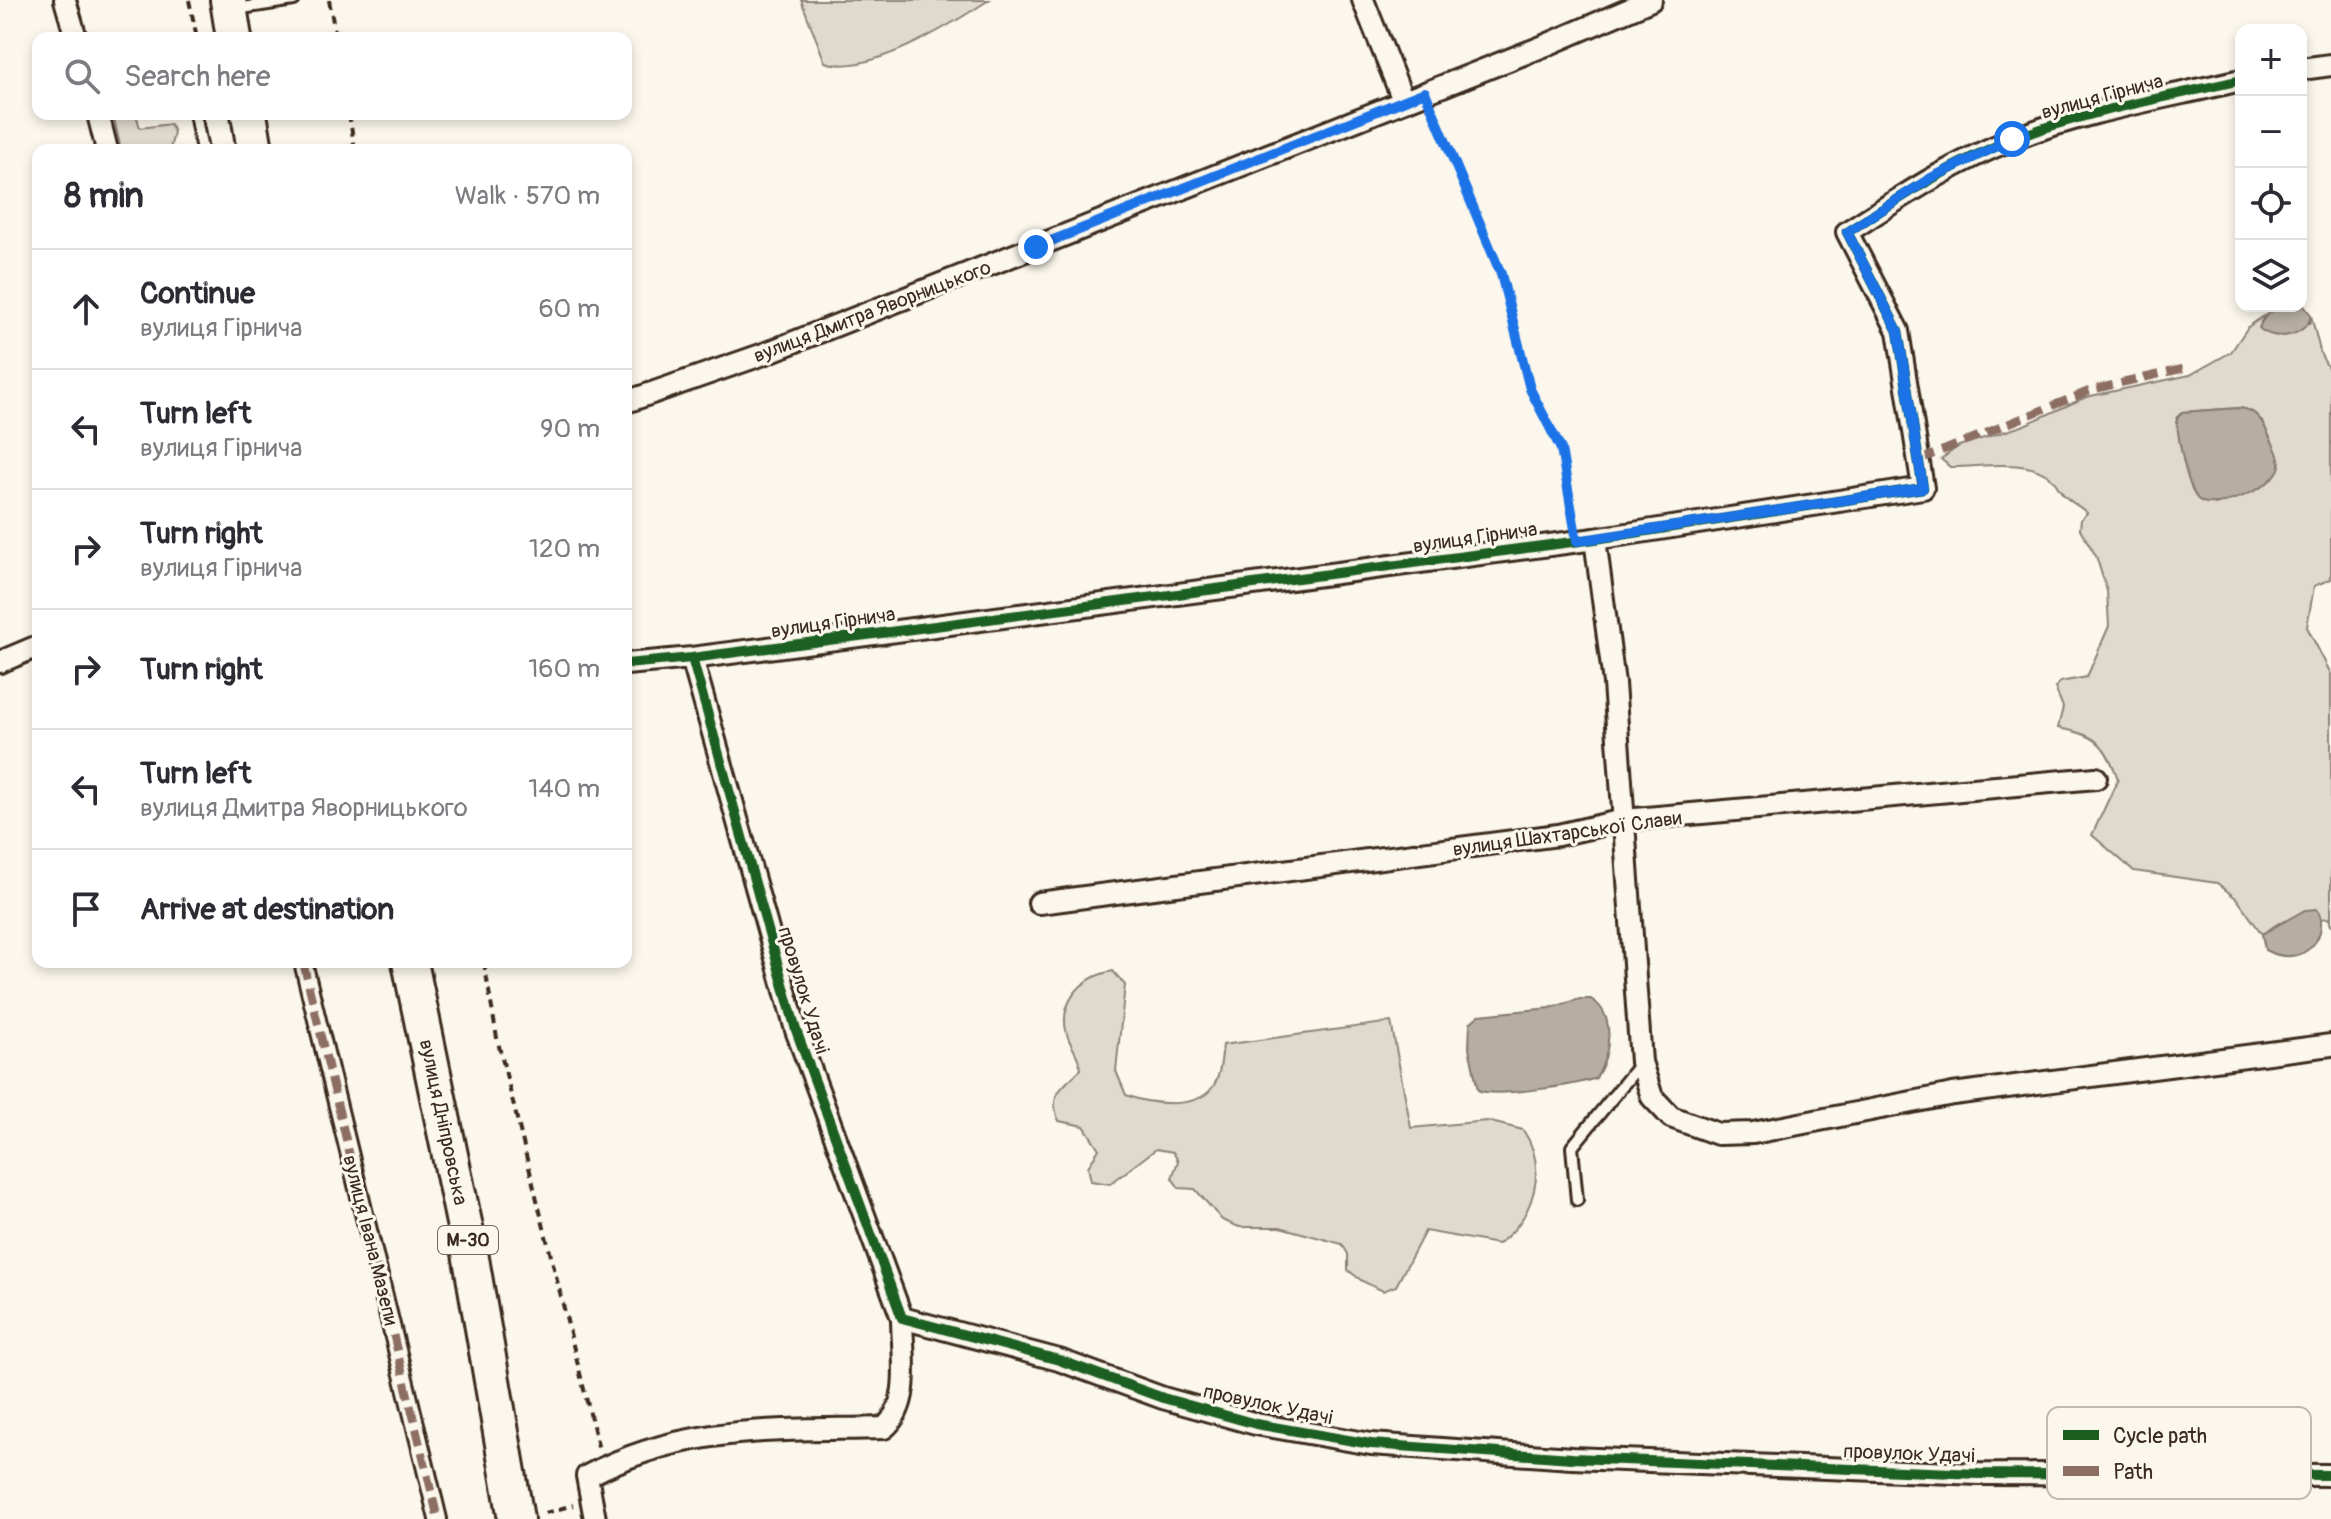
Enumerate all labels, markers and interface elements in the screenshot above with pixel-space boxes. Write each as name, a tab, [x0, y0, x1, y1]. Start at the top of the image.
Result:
map controls	[2235, 24, 2307, 312]
button: +	[2235, 24, 2307, 96]
search box	[32, 32, 632, 120]
icon: search	[60, 54, 104, 98]
text: Search here	[124, 58, 271, 95]
street label: вулиця Гірнича	[2039, 68, 2166, 125]
button: −	[2235, 96, 2307, 168]
route start	[1994, 121, 2030, 157]
button: locate	[2235, 168, 2307, 240]
text: 8 min	[64, 175, 144, 218]
text: Walk · 570 m	[455, 180, 600, 212]
route end	[1018, 229, 1054, 265]
button: layers	[2235, 240, 2307, 312]
street label: вулиця Дмитра Яворницького	[750, 255, 995, 368]
text: Continue	[140, 275, 255, 312]
icon: ahead	[64, 287, 108, 331]
text: 60 m	[538, 293, 600, 325]
text: вулиця Гірнича	[140, 312, 302, 344]
text: Turn left	[140, 395, 251, 432]
icon: left	[64, 407, 108, 451]
text: 90 m	[540, 413, 600, 445]
text: вулиця Гірнича	[140, 432, 302, 464]
text: Turn right	[140, 515, 263, 552]
street label: вулиця Гірнича	[1411, 516, 1539, 559]
icon: right	[64, 527, 108, 571]
text: 120 m	[529, 533, 600, 565]
text: вулиця Гірнича	[140, 552, 302, 584]
street label: вулиця Гірнича	[769, 601, 897, 644]
icon: right	[64, 647, 108, 691]
text: Turn right	[140, 651, 263, 688]
text: 160 m	[528, 653, 600, 685]
text: Turn left	[140, 755, 251, 792]
icon: left	[64, 767, 108, 811]
text: 140 m	[528, 773, 600, 805]
text: вулиця Дмитра Яворницького	[140, 792, 468, 824]
street label: вулиця Шахтарської Слави	[1451, 805, 1683, 862]
icon: arrive	[64, 887, 108, 931]
text: Arrive at destination	[140, 891, 394, 928]
street label: провулок Удачі	[772, 924, 835, 1057]
street label: вулиця Дніпровська	[414, 1037, 473, 1207]
street label: вулиця Івана Мазепи	[337, 1152, 404, 1328]
road number: М-30	[438, 1226, 498, 1254]
street label: провулок Удачі	[1201, 1379, 1335, 1430]
legend	[2047, 1407, 2311, 1499]
text: Cycle path	[2113, 1422, 2207, 1450]
street label: провулок Удачі	[1843, 1439, 1975, 1468]
text: Path	[2113, 1458, 2153, 1486]

